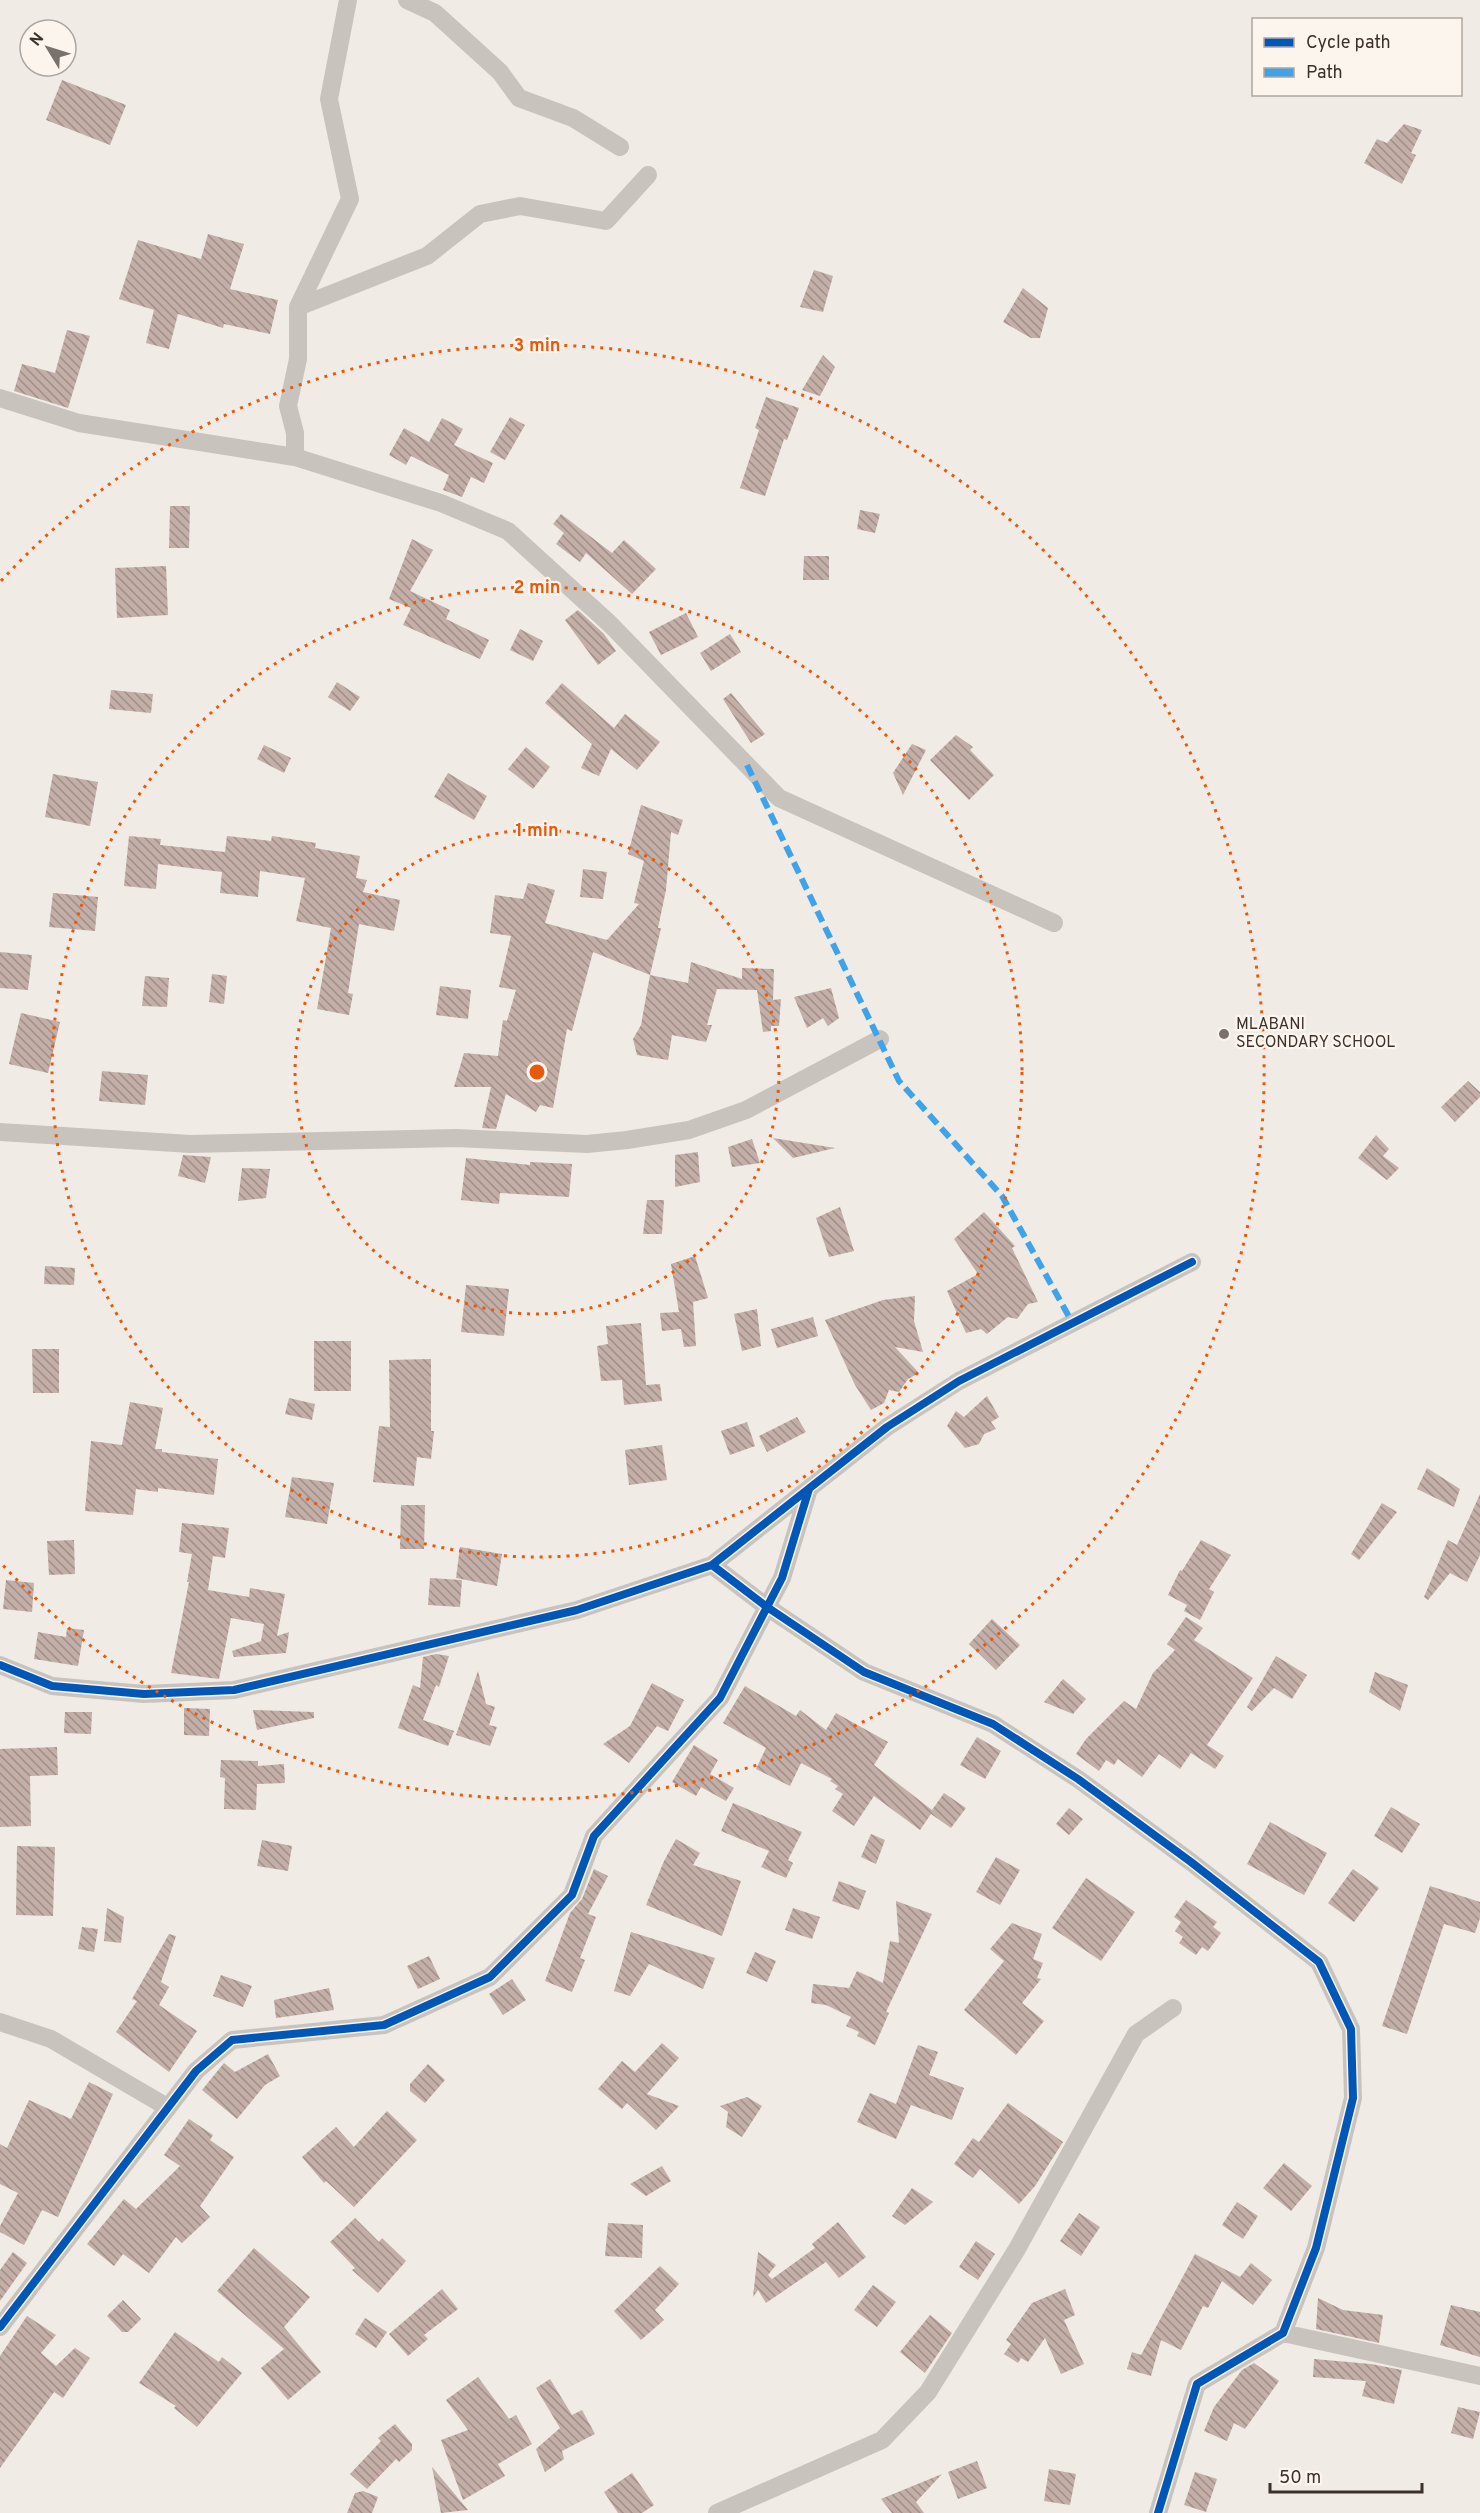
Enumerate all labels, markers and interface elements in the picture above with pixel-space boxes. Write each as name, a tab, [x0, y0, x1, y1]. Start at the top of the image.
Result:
north arrow	[18, 18, 78, 78]
legend	[1252, 18, 1462, 96]
text: N	[26, 29, 49, 51]
text: Cycle path	[1306, 32, 1391, 55]
text: Path	[1306, 62, 1343, 85]
text: 3 min	[514, 335, 560, 358]
text: 2 min	[513, 577, 561, 600]
text: 1 min	[515, 820, 559, 843]
place label: MLABANI SECONDARY SCHOOL	[1236, 1015, 1395, 1053]
marker: MLABANI SECONDARY SCHOOL	[1217, 1027, 1231, 1041]
centre of rings	[527, 1062, 547, 1082]
scale bar	[1270, 2456, 1422, 2494]
text: 50 m	[1279, 2467, 1321, 2490]

